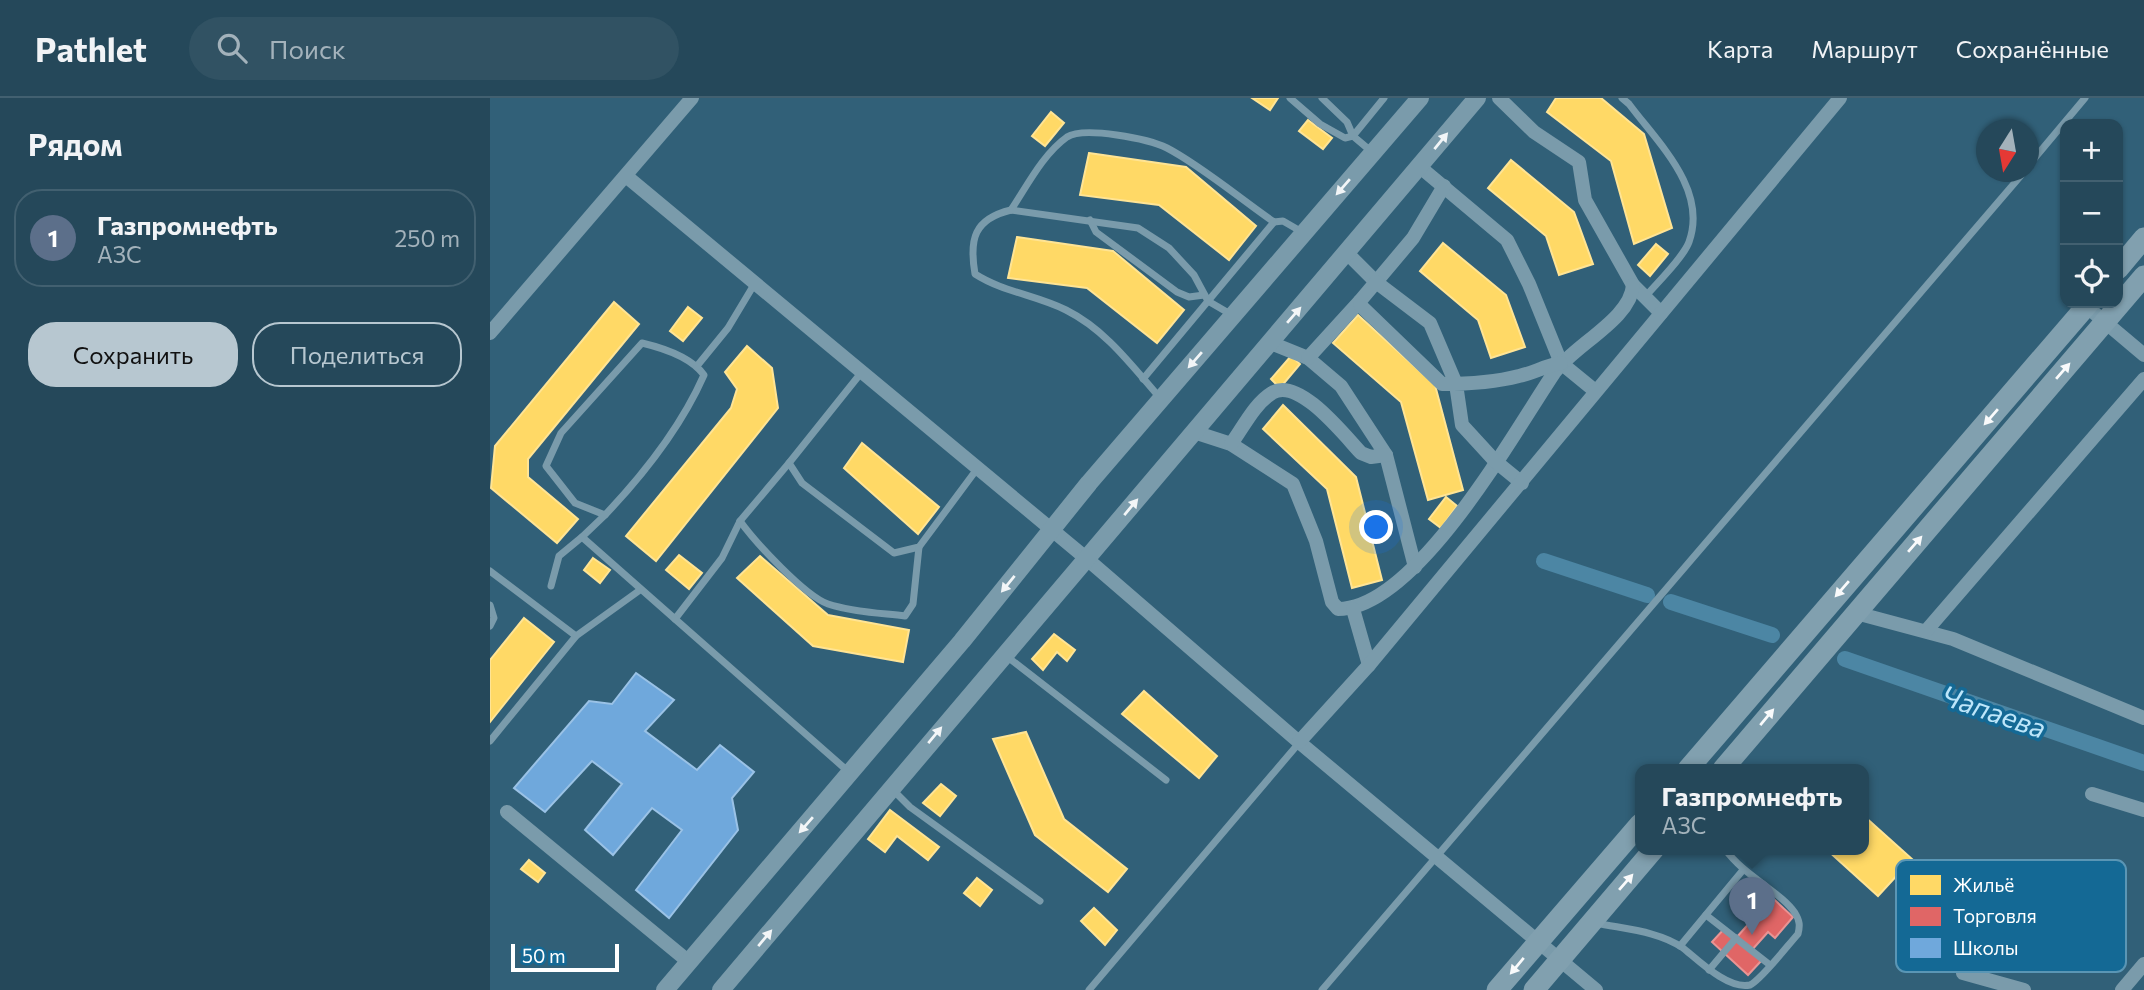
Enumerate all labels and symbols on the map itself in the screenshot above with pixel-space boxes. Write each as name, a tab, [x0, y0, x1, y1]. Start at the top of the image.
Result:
north arrow	[1976, 119, 2039, 182]
one-way arrow	[1433, 133, 1448, 150]
one-way arrow	[1335, 178, 1351, 196]
one-way arrow	[1286, 306, 1302, 324]
one-way arrow	[1188, 351, 1203, 368]
one-way arrow	[2055, 362, 2070, 379]
one-way arrow	[1984, 408, 1999, 425]
one-way arrow	[1123, 498, 1139, 516]
your location	[1359, 510, 1393, 544]
one-way arrow	[1907, 535, 1922, 552]
one-way arrow	[1001, 574, 1016, 592]
one-way arrow	[1834, 580, 1850, 598]
water label: Чапаева	[1937, 677, 2051, 745]
one-way arrow	[1759, 708, 1774, 725]
one-way arrow	[927, 727, 942, 744]
one-way arrow	[799, 817, 814, 834]
legend	[1896, 860, 2126, 972]
one-way arrow	[1618, 873, 1634, 891]
text: Жильё	[1953, 873, 2014, 896]
pin: 1	[1729, 877, 1775, 935]
text: Торговля	[1953, 904, 2037, 927]
one-way arrow	[757, 929, 772, 946]
text: Школы	[1953, 936, 2019, 959]
scale bar	[511, 941, 620, 973]
one-way arrow	[1510, 957, 1525, 974]

